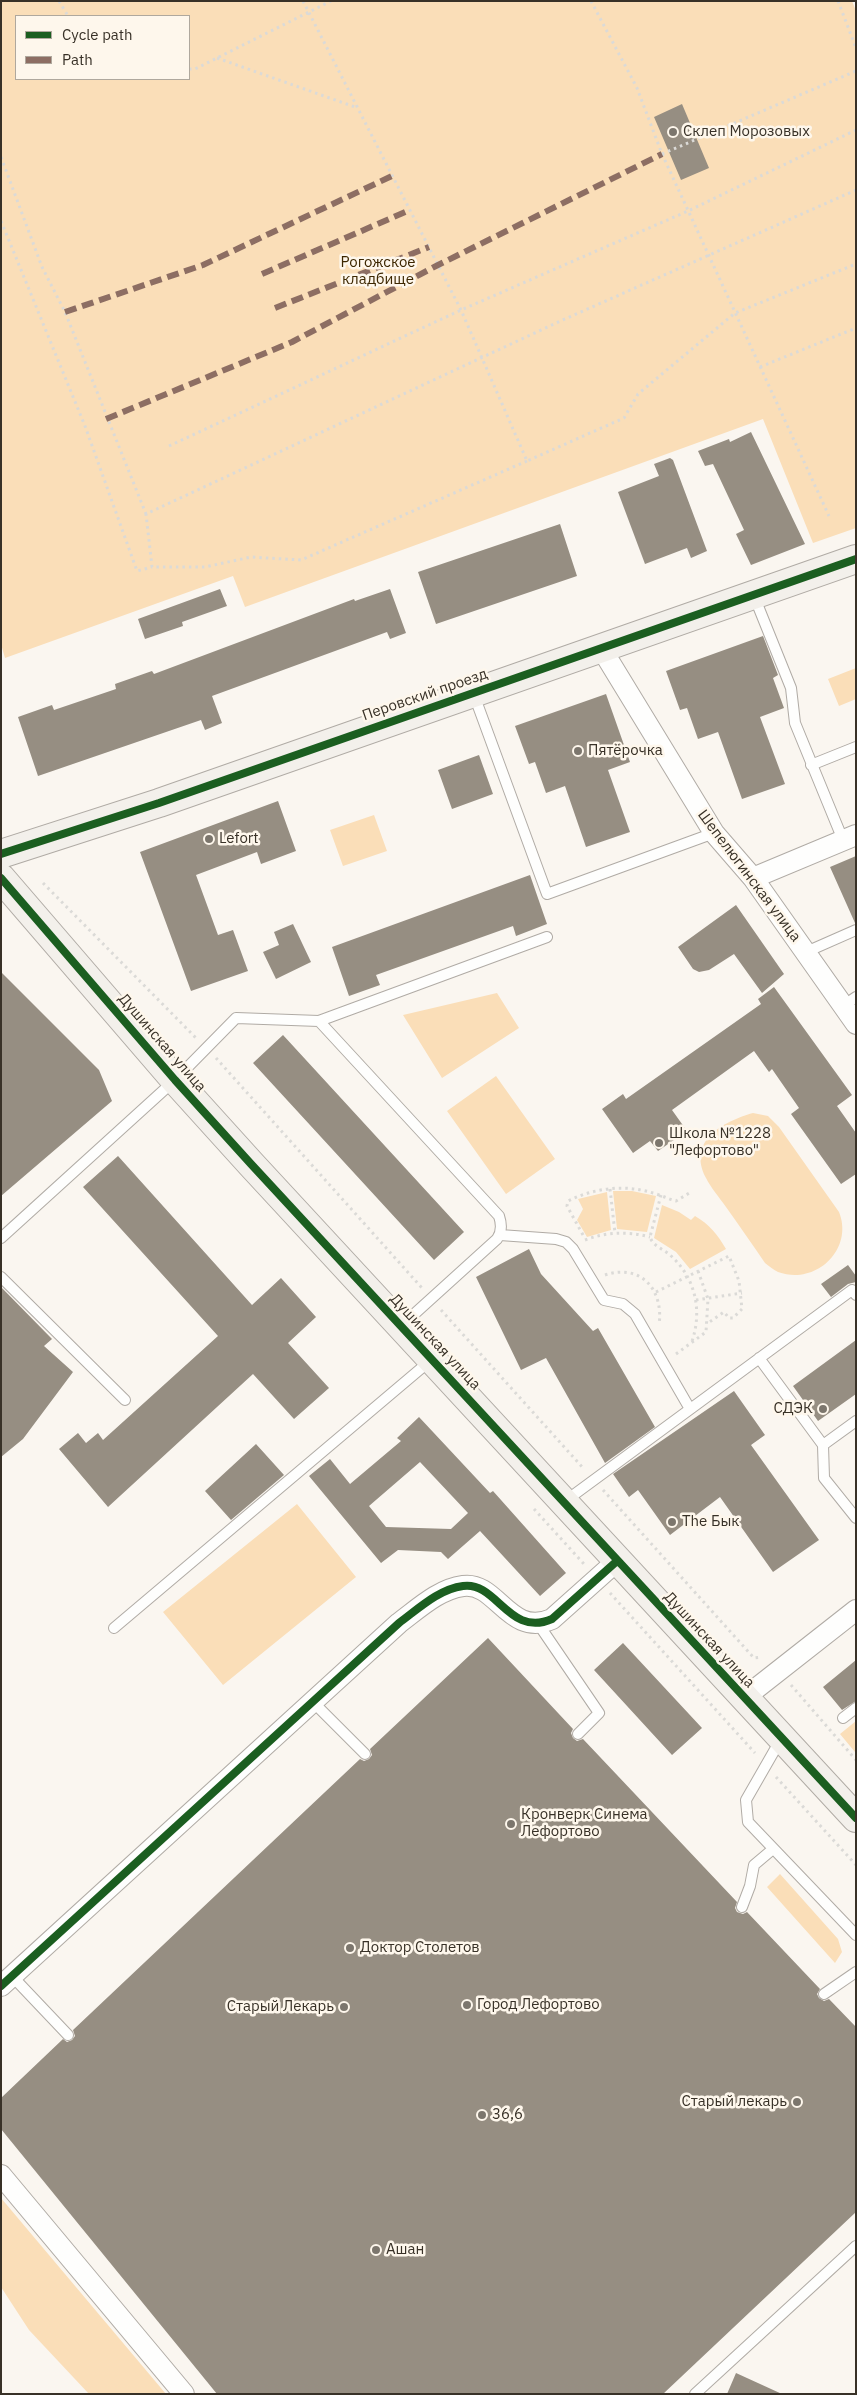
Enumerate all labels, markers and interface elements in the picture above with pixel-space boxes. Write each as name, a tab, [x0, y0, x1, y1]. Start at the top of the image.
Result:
legend	[15, 15, 190, 80]
text: Cycle path	[62, 25, 133, 44]
text: Path	[62, 50, 93, 69]
place label: Склеп Морозовых	[683, 123, 810, 141]
marker: Склеп Морозовых	[667, 126, 679, 138]
park label: Рогожское кладбище	[340, 254, 416, 289]
street label: Перовский проезд	[360, 665, 490, 725]
place label: Пятёрочка	[588, 742, 663, 760]
marker: Пятёрочка	[572, 745, 584, 757]
street label: Шепелюгинская улица	[694, 806, 804, 946]
place label: Lefort	[219, 830, 259, 848]
marker: Lefort	[203, 833, 215, 845]
street label: Душинская улица	[114, 990, 210, 1096]
place label: Школа №1228 "Лефортово"	[669, 1125, 771, 1160]
marker: Школа №1228 "Лефортово"	[653, 1137, 665, 1149]
street label: Душинская улица	[386, 1290, 484, 1394]
place label: СДЭК	[773, 1400, 813, 1418]
marker: СДЭК	[817, 1403, 829, 1415]
place label: The Бык	[682, 1513, 740, 1531]
marker: The Бык	[666, 1516, 678, 1528]
street label: Душинская улица	[660, 1588, 758, 1692]
place label: Кронверк Синема Лефортово	[521, 1806, 648, 1841]
marker: Кронверк Синема Лефортово	[505, 1818, 517, 1830]
place label: Доктор Столетов	[360, 1939, 480, 1957]
marker: Доктор Столетов	[344, 1942, 356, 1954]
place label: Город Лефортово	[477, 1996, 600, 2014]
place label: Старый Лекарь	[227, 1998, 334, 2016]
marker: Город Лефортово	[461, 1999, 473, 2011]
marker: Старый Лекарь	[338, 2001, 350, 2013]
place label: Старый лекарь	[682, 2093, 787, 2111]
marker: Старый лекарь	[791, 2096, 803, 2108]
place label: 36,6	[492, 2106, 523, 2124]
marker: 36,6	[476, 2109, 488, 2121]
place label: Ашан	[386, 2241, 424, 2259]
marker: Ашан	[370, 2244, 382, 2256]

